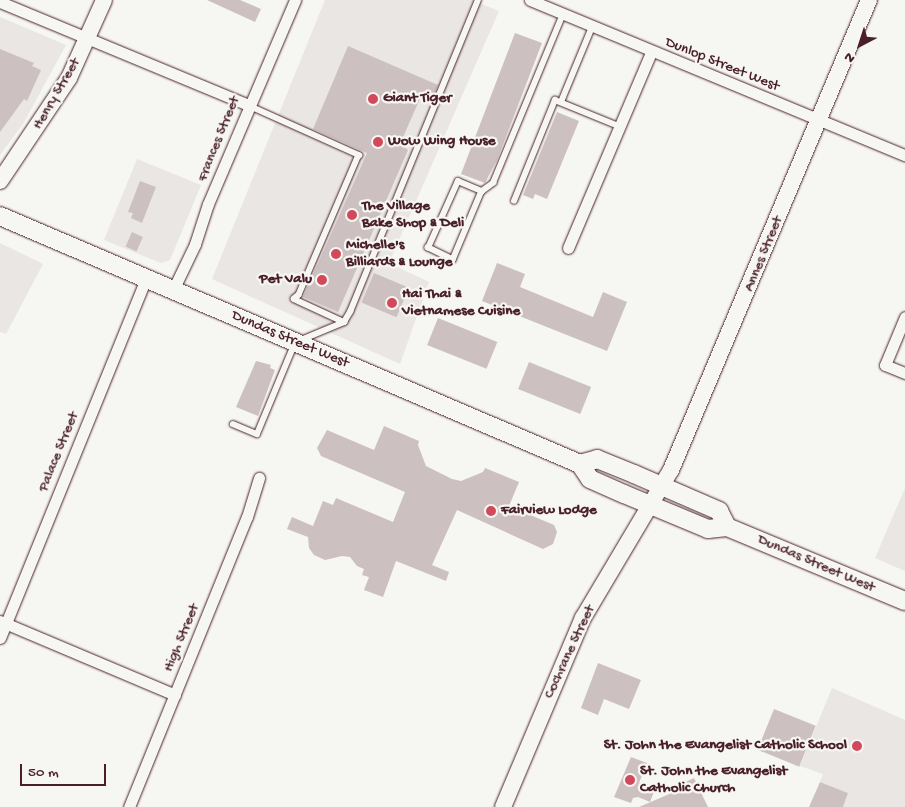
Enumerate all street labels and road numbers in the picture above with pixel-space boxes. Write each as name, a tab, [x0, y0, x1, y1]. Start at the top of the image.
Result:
street label: Dunlop Street West	[662, 34, 782, 96]
street label: Henry Street	[29, 55, 85, 133]
street label: Frances Street	[194, 94, 244, 184]
street label: Annes Street	[741, 214, 787, 294]
street label: Dundas Street West	[229, 307, 351, 373]
street label: Palace Street	[35, 409, 83, 495]
street label: Dundas Street West	[755, 531, 877, 597]
street label: High Street	[160, 601, 204, 675]
street label: Cochrane Street	[540, 602, 600, 702]

